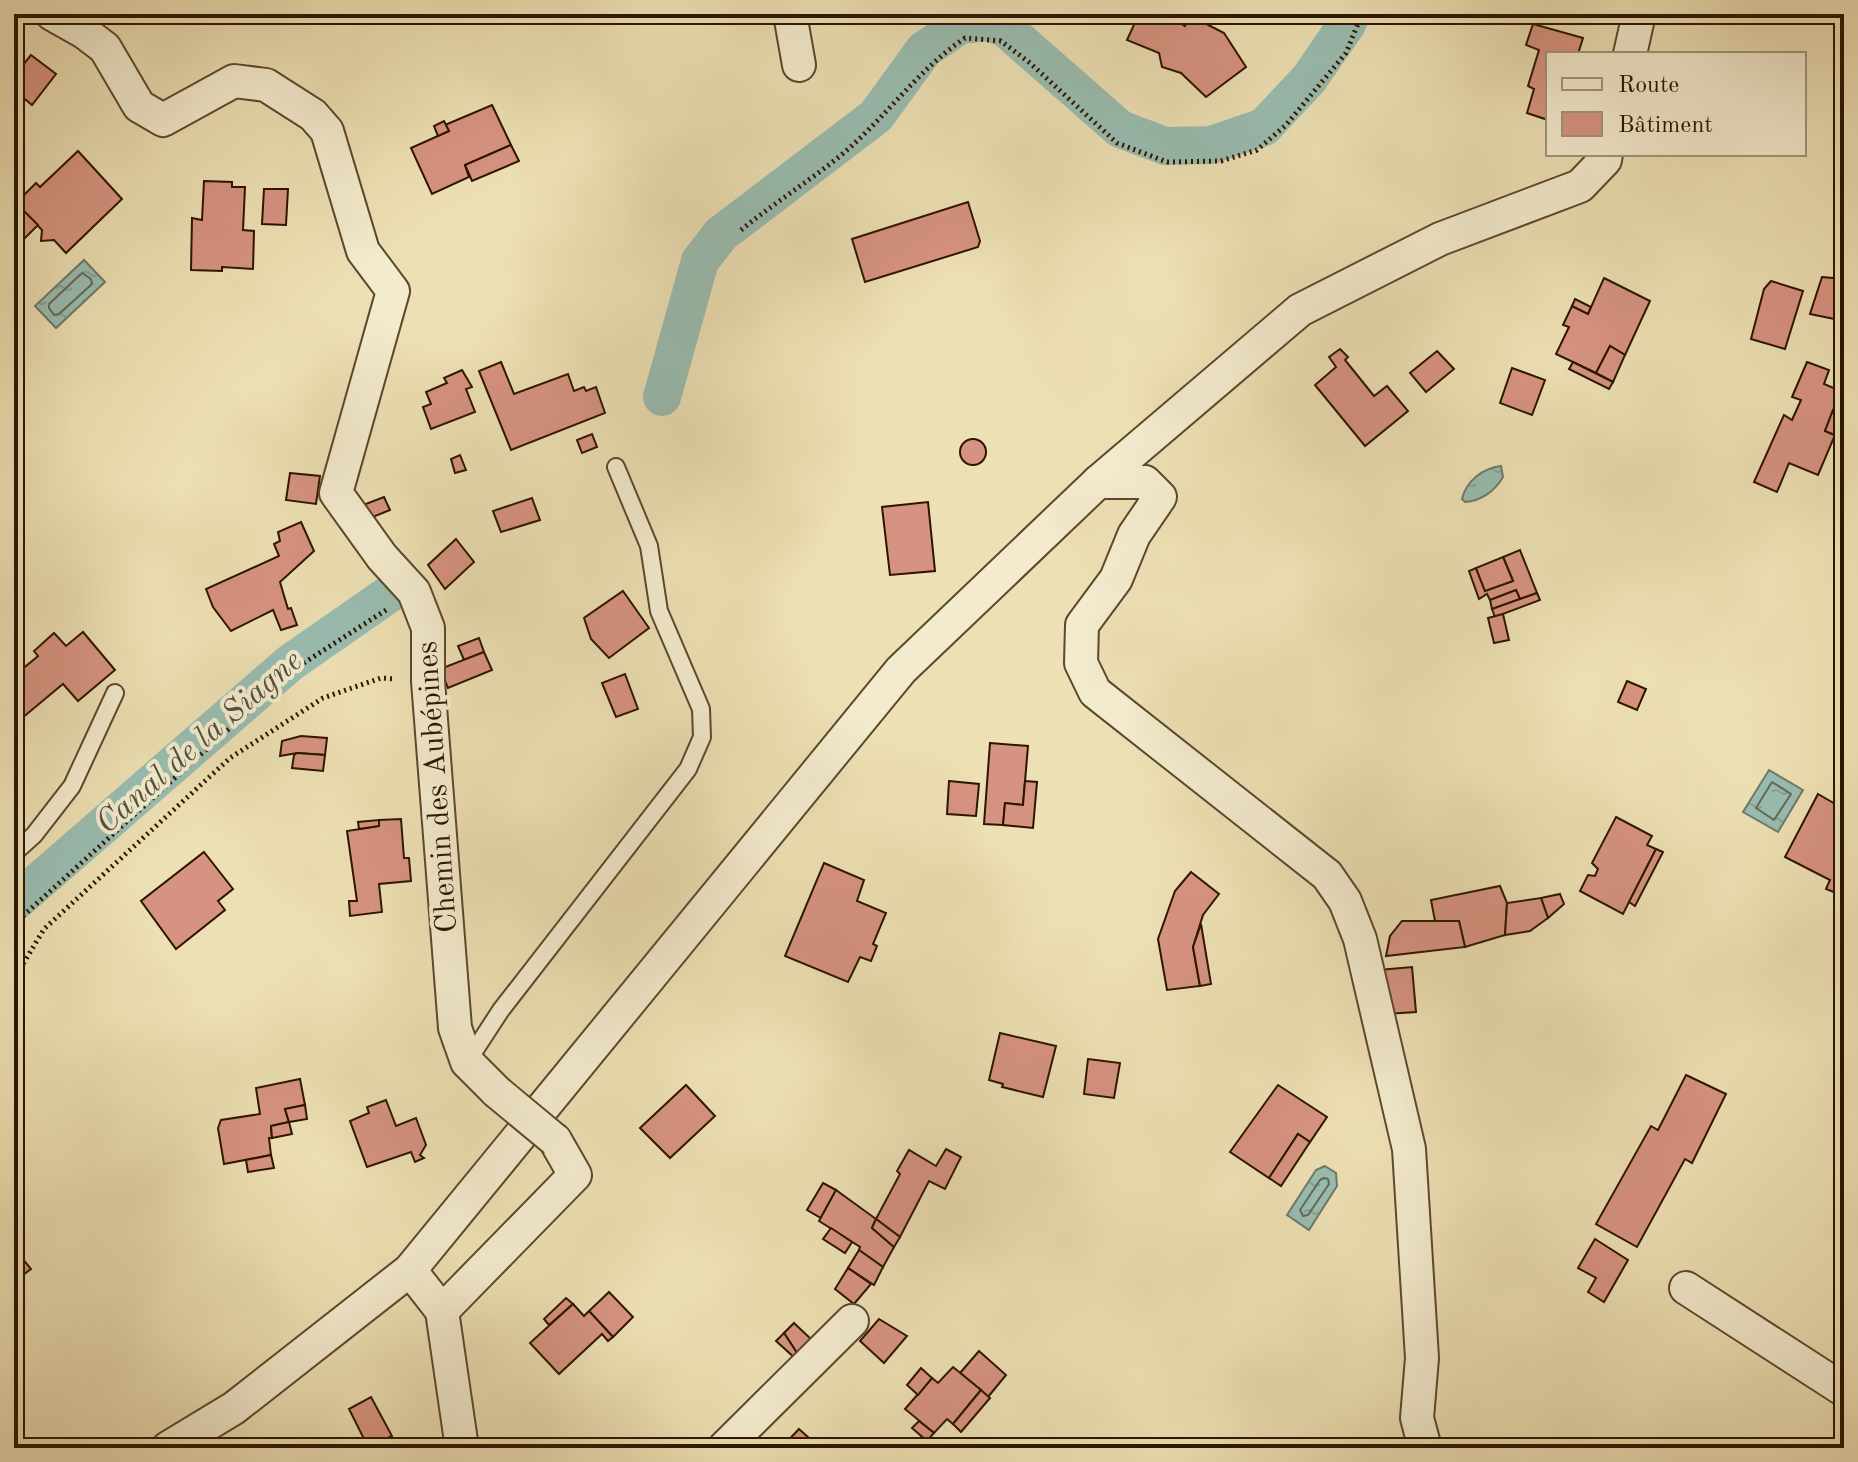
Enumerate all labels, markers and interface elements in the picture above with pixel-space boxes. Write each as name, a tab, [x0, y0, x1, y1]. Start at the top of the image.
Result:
legend	[1546, 52, 1806, 156]
text: Route	[1618, 74, 1679, 98]
text: Bâtiment	[1618, 114, 1713, 138]
street label: Chemin des Aubépines	[413, 640, 463, 934]
water label: Canal de la Siagne	[91, 645, 309, 841]

